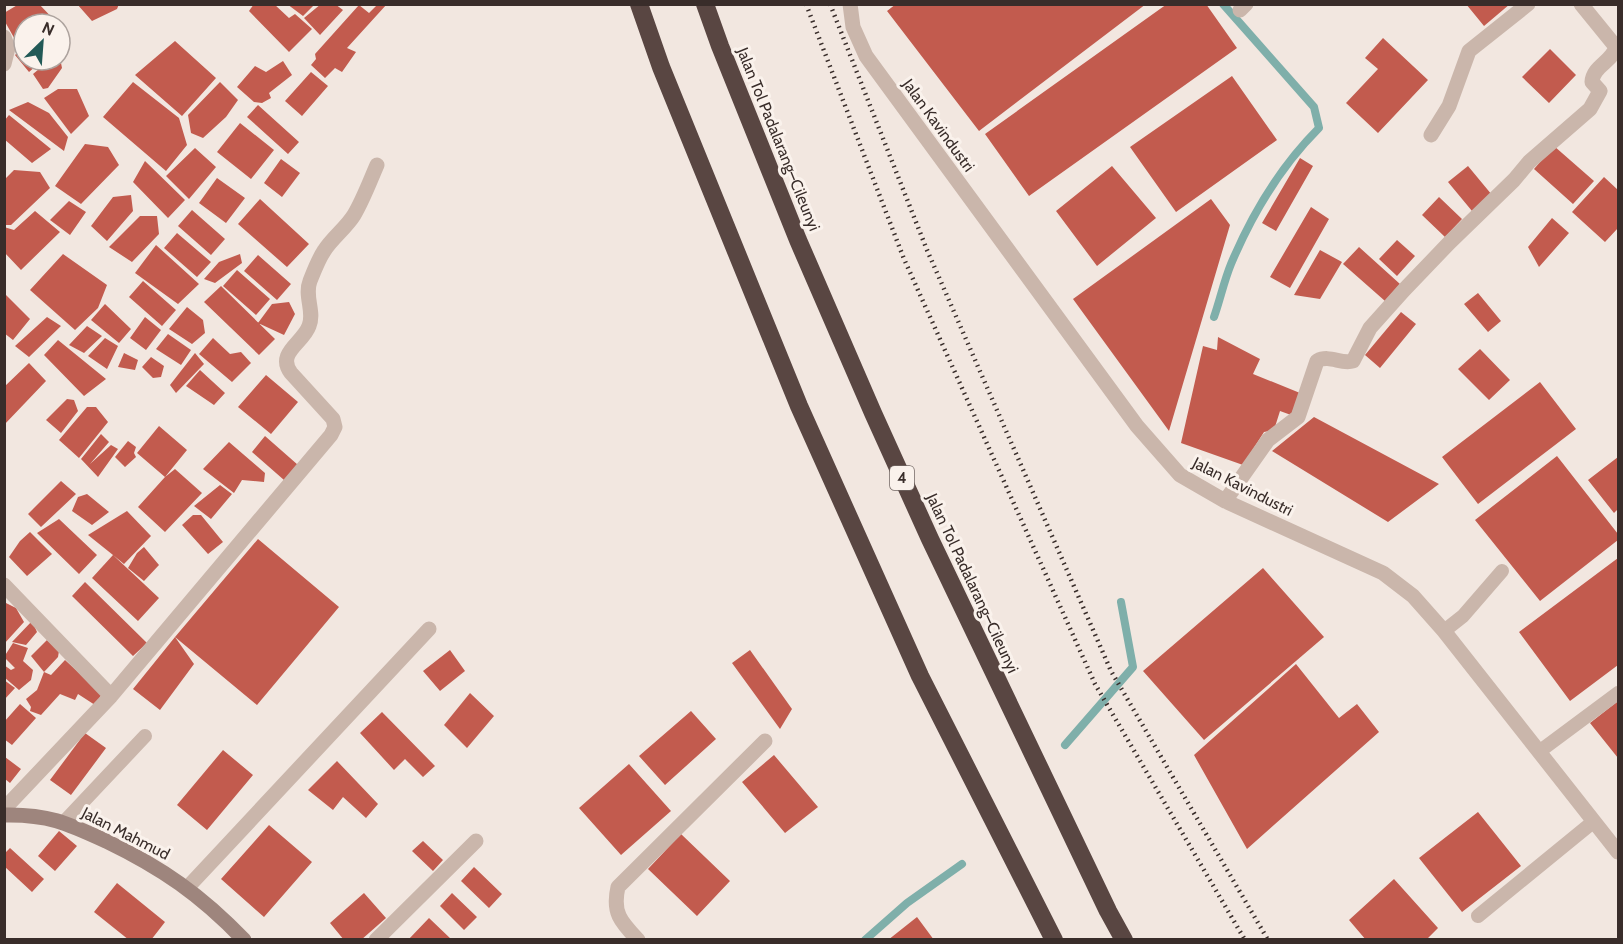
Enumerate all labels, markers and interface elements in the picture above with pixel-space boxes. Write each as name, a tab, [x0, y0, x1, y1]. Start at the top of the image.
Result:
north arrow	[12, 12, 72, 72]
text: N	[39, 18, 57, 40]
street label: Jalan Tol Padalarang–Cileunyi	[733, 44, 824, 234]
street label: Jalan Kavindustri	[898, 74, 979, 175]
street label: Jalan Kavindustri	[1189, 453, 1296, 520]
road number: 4	[890, 466, 914, 490]
street label: Jalan Tol Padalarang–Cileunyi	[922, 489, 1023, 676]
street label: Jalan Mahmud	[78, 803, 173, 864]

